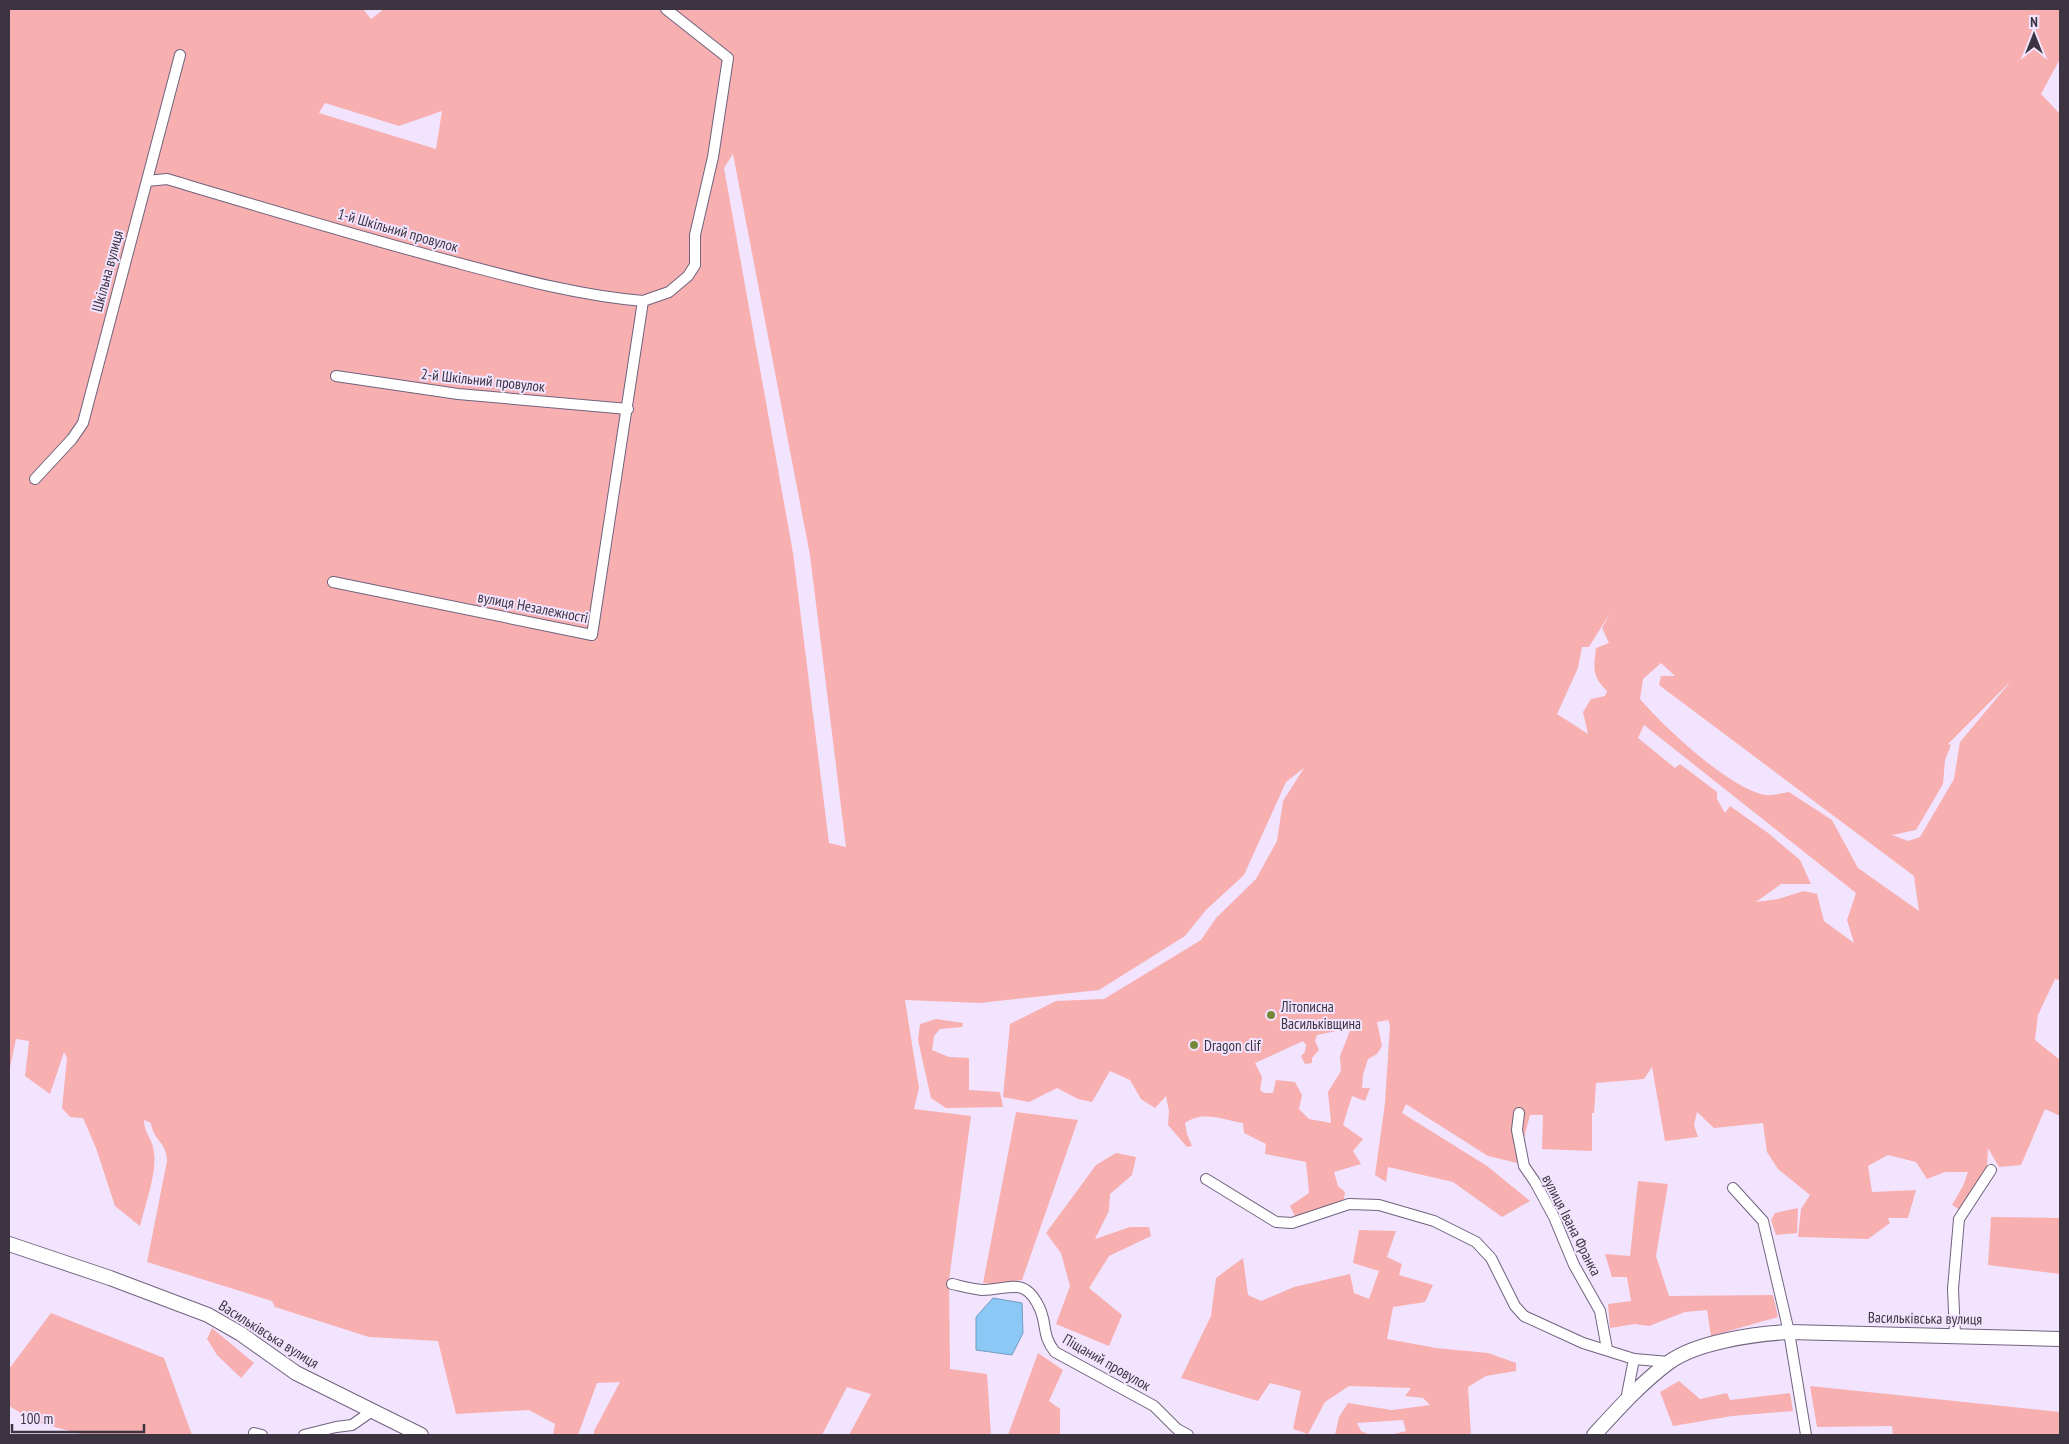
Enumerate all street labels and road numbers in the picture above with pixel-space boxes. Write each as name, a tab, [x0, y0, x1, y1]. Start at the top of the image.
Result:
street label: 1-й Шкільний провулок	[336, 204, 461, 256]
street label: Шкільна вулиця	[87, 228, 127, 314]
street label: 2-й Шкільний провулок	[420, 364, 546, 396]
street label: вулиця Незалежності	[476, 587, 590, 627]
street label: вулиця Івана Франка	[1538, 1171, 1606, 1279]
street label: Васильківська вулиця	[215, 1296, 323, 1372]
street label: Васильківська вулиця	[1868, 1308, 1983, 1329]
street label: Піщаний провулок	[1060, 1329, 1155, 1395]

